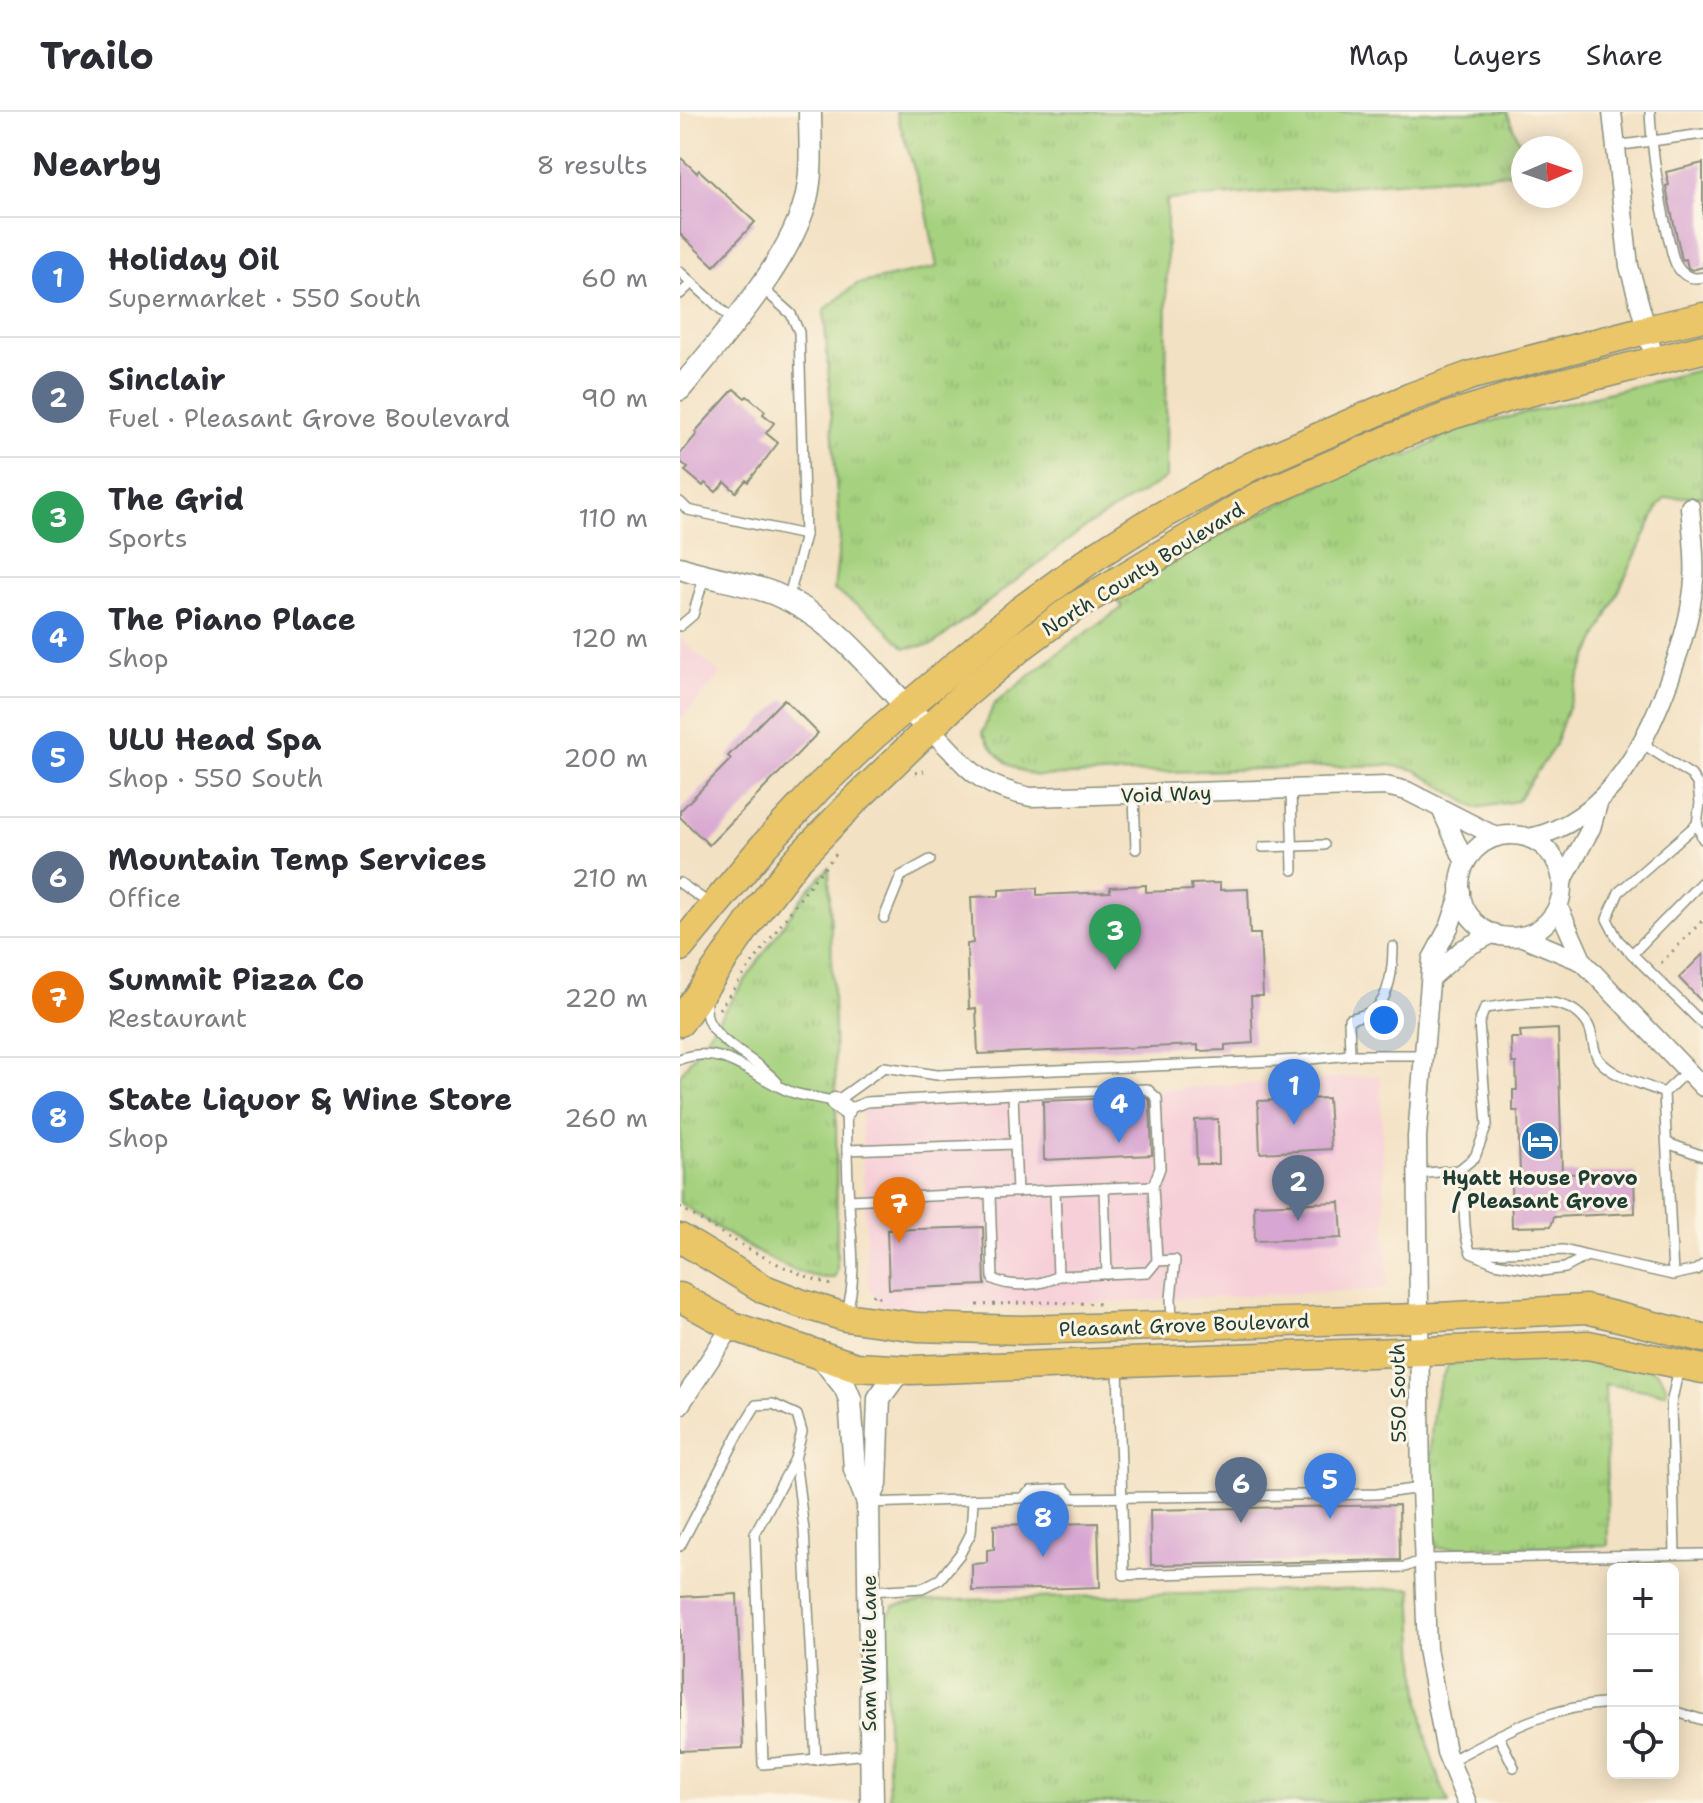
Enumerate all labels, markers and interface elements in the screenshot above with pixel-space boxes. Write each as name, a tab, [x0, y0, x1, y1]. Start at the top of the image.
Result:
text: Trailo	[40, 30, 154, 81]
text: Map	[1349, 36, 1409, 74]
text: Layers	[1453, 36, 1542, 74]
text: Share	[1586, 36, 1663, 74]
north arrow	[1511, 136, 1583, 208]
text: Nearby	[32, 141, 162, 187]
text: 8 results	[536, 147, 648, 182]
text: Holiday Oil	[108, 239, 280, 280]
text: 1	[52, 260, 64, 295]
text: 60 m	[581, 260, 648, 295]
text: Supermarket · 550 South	[108, 280, 421, 315]
text: Sinclair	[108, 359, 226, 400]
text: 2	[49, 380, 67, 415]
text: 90 m	[581, 380, 648, 415]
text: Fuel · Pleasant Grove Boulevard	[108, 400, 510, 435]
text: The Grid	[108, 479, 244, 520]
street label: North County Boulevard	[1037, 496, 1249, 642]
text: 3	[49, 500, 67, 535]
text: 110 m	[578, 500, 648, 535]
text: Sports	[108, 520, 188, 555]
text: The Piano Place	[108, 599, 356, 640]
text: 4	[49, 620, 67, 655]
text: 120 m	[572, 620, 648, 655]
text: Shop	[108, 640, 169, 675]
text: ULU Head Spa	[108, 719, 321, 760]
text: 5	[50, 740, 66, 775]
text: 200 m	[563, 740, 648, 775]
text: Shop · 550 South	[108, 760, 323, 795]
street label: Void Way	[1120, 779, 1212, 809]
text: Mountain Temp Services	[108, 839, 487, 880]
text: 6	[49, 860, 67, 895]
text: 210 m	[571, 860, 648, 895]
text: Office	[108, 880, 181, 915]
pin: 3	[1089, 904, 1141, 970]
text: Summit Pizza Co	[108, 959, 364, 1000]
text: 7	[49, 980, 67, 1015]
text: 220 m	[564, 980, 648, 1015]
text: Restaurant	[108, 1000, 247, 1035]
your location	[1364, 1000, 1404, 1040]
pin: 1	[1268, 1059, 1320, 1125]
pin: 4	[1093, 1077, 1145, 1143]
text: State Liquor & Wine Store	[108, 1079, 512, 1120]
text: 8	[49, 1100, 67, 1135]
text: 260 m	[564, 1100, 648, 1135]
text: Shop	[108, 1120, 169, 1155]
hotel icon: Hyatt House Provo / Pleasant Grove	[1519, 1120, 1561, 1162]
pin: 2	[1272, 1155, 1324, 1221]
place label: Hyatt House Provo / Pleasant Grove	[1442, 1165, 1638, 1214]
pin: 7	[873, 1177, 925, 1243]
street label: Pleasant Grove Boulevard	[1058, 1308, 1310, 1342]
street label: 550 South	[1384, 1343, 1412, 1443]
pin: 5	[1304, 1453, 1356, 1519]
pin: 6	[1215, 1457, 1267, 1523]
pin: 8	[1017, 1491, 1069, 1557]
map controls	[1607, 1563, 1679, 1779]
button: +	[1607, 1563, 1679, 1635]
street label: Sam White Lane	[856, 1575, 882, 1731]
button: −	[1607, 1635, 1679, 1707]
button: locate	[1607, 1707, 1679, 1779]

